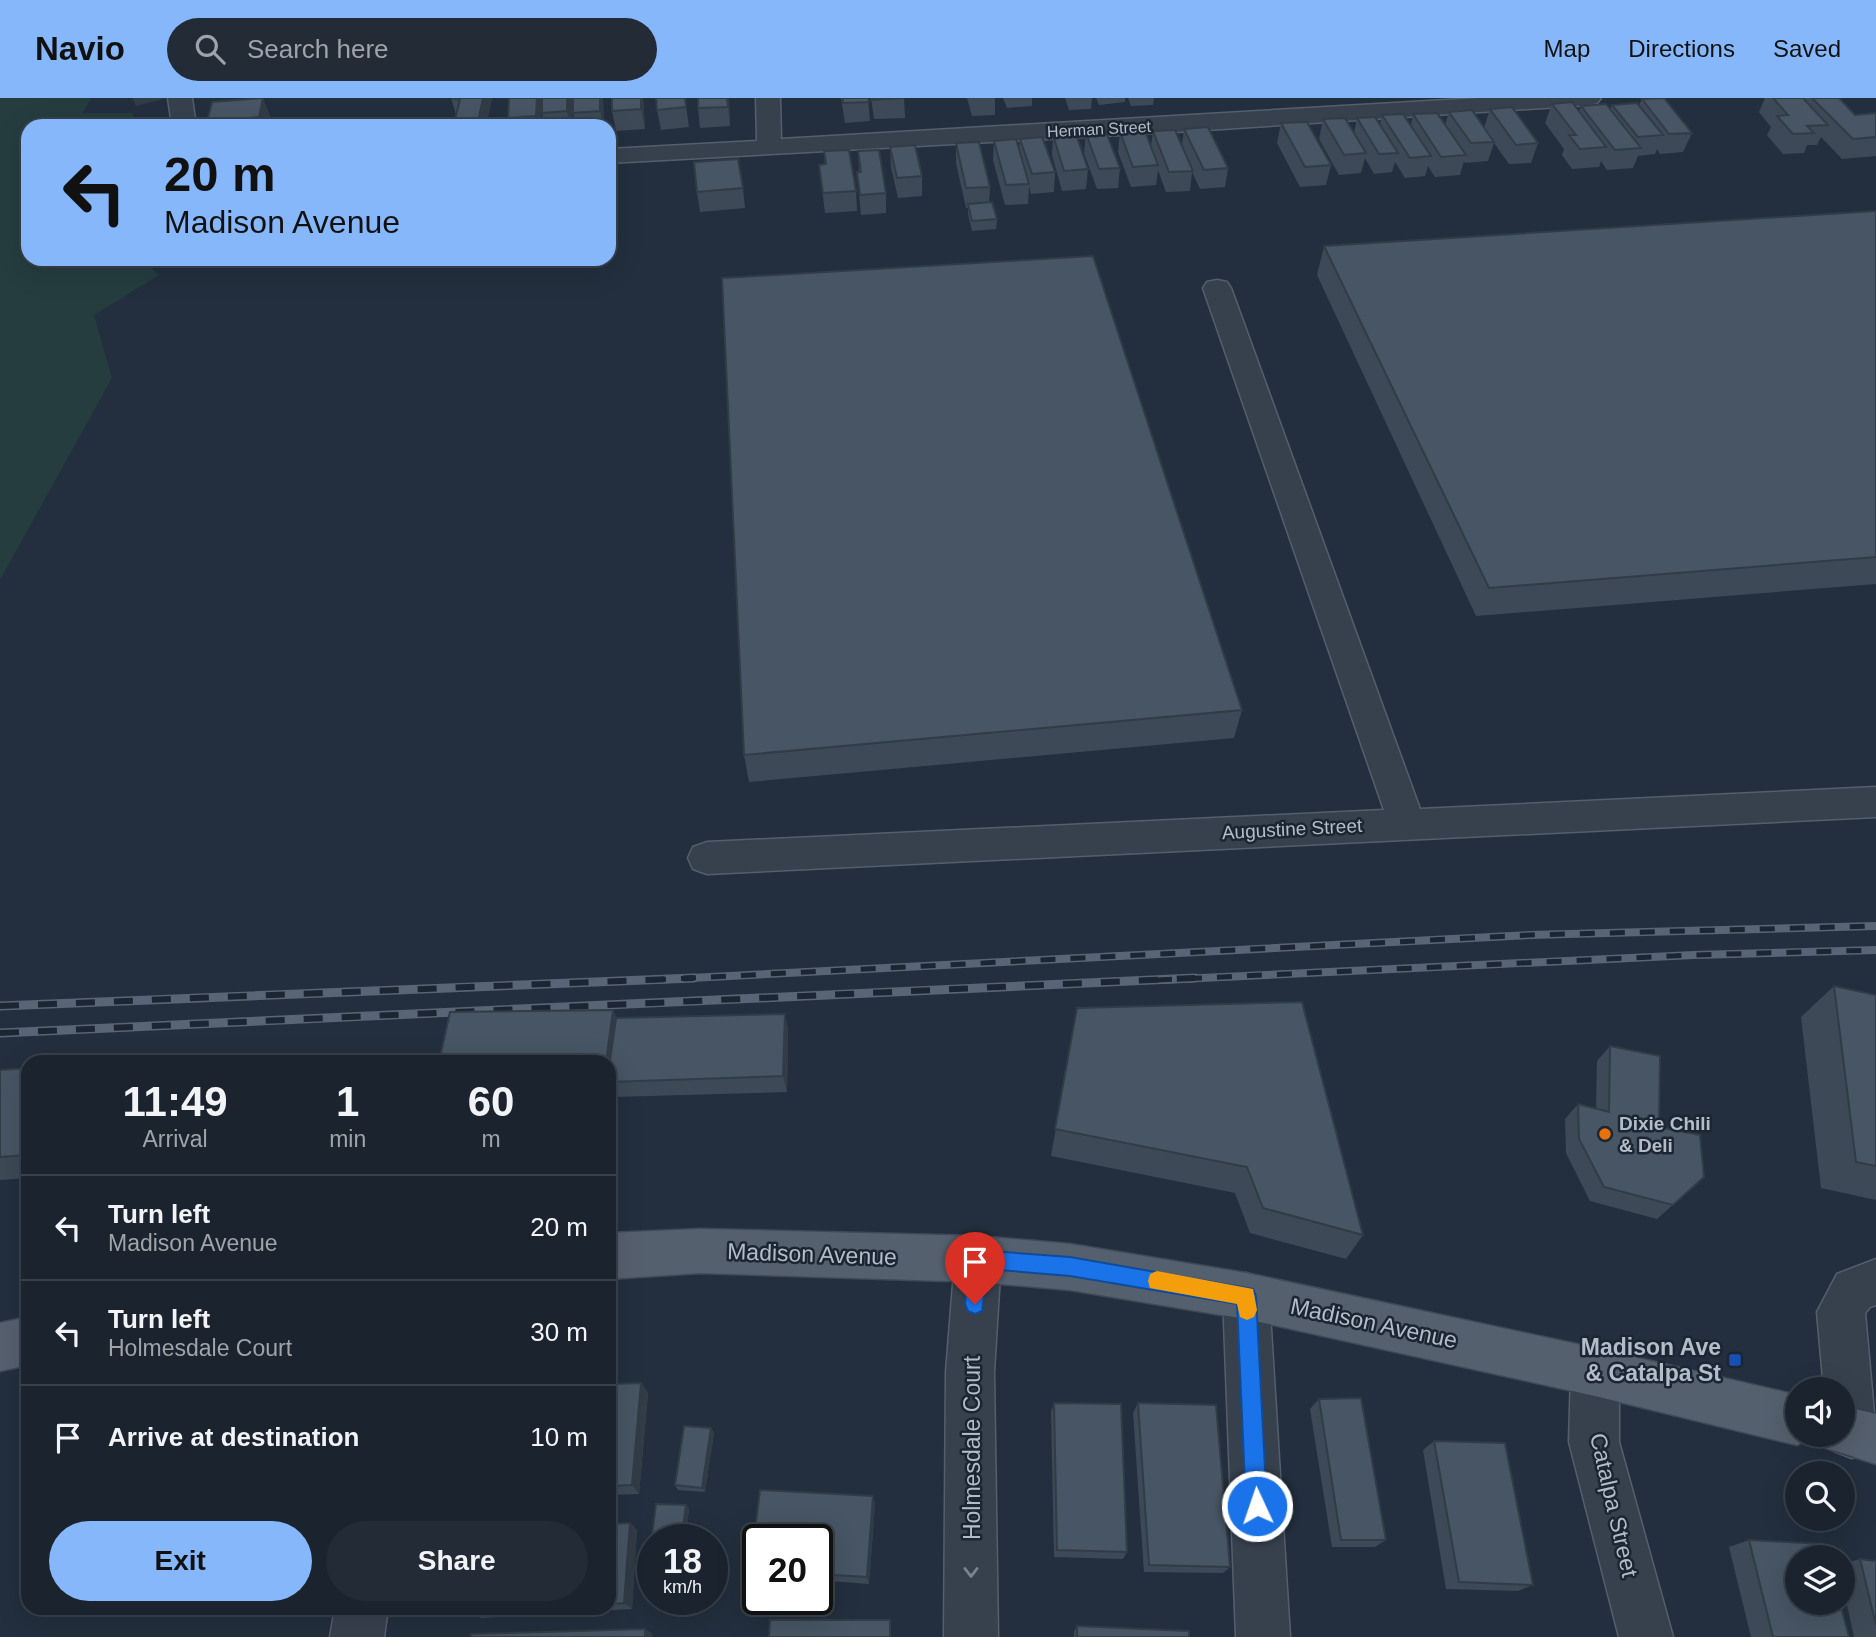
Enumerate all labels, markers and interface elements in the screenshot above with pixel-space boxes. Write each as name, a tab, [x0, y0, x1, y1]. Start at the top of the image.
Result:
search box	[167, 18, 657, 81]
text: Navio	[35, 30, 125, 67]
icon: search	[191, 30, 229, 68]
text: Search here	[247, 34, 389, 64]
text: Map	[1544, 35, 1590, 62]
text: Directions	[1628, 35, 1735, 62]
text: Saved	[1773, 35, 1841, 62]
street label: Herman Street	[1047, 118, 1152, 140]
icon: left	[49, 147, 140, 238]
text: 20 m	[164, 147, 276, 201]
text: Madison Avenue	[164, 204, 400, 240]
street label: Augustine Street	[1221, 815, 1363, 843]
text: 11:49	[123, 1078, 228, 1125]
text: 1	[336, 1078, 359, 1125]
text: 60	[468, 1078, 514, 1125]
place label: Dixie Chili & Deli	[1619, 1113, 1711, 1156]
text: Arrival	[142, 1126, 208, 1152]
text: min	[329, 1126, 366, 1152]
text: m	[481, 1126, 501, 1152]
marker: Dixie Chili & Deli	[1597, 1126, 1613, 1142]
text: Turn left	[108, 1199, 210, 1229]
icon: left	[49, 1209, 87, 1247]
text: 20 m	[530, 1212, 588, 1242]
text: Madison Avenue	[108, 1230, 278, 1256]
pin	[945, 1232, 1005, 1304]
street label: Madison Avenue	[727, 1238, 897, 1270]
icon: arrive	[956, 1243, 994, 1281]
street label: Madison Avenue	[1288, 1293, 1460, 1353]
text: Turn left	[108, 1304, 210, 1334]
icon: left	[49, 1314, 87, 1352]
text: 30 m	[530, 1317, 588, 1347]
place label: Madison Ave & Catalpa St	[1581, 1334, 1721, 1386]
text: Holmesdale Court	[108, 1335, 292, 1361]
marker: Madison Ave & Catalpa St	[1727, 1352, 1743, 1368]
street label: Holmesdale Court	[959, 1355, 985, 1540]
map controls	[1785, 1377, 1855, 1615]
button: sound	[1785, 1377, 1855, 1447]
icon: arrive	[49, 1419, 87, 1457]
text: Arrive at destination	[108, 1422, 359, 1452]
text: 10 m	[530, 1422, 588, 1452]
street label: Catalpa Street	[1585, 1430, 1643, 1580]
button: search	[1785, 1461, 1855, 1531]
position arrow	[1220, 1469, 1294, 1543]
button: Exit	[49, 1521, 312, 1601]
button: Share	[326, 1521, 588, 1601]
speed limit sign: 20	[742, 1524, 833, 1615]
text: 18	[663, 1541, 702, 1580]
button: layers	[1785, 1545, 1855, 1615]
one-way arrow	[964, 1567, 979, 1578]
text: km/h	[663, 1577, 702, 1597]

